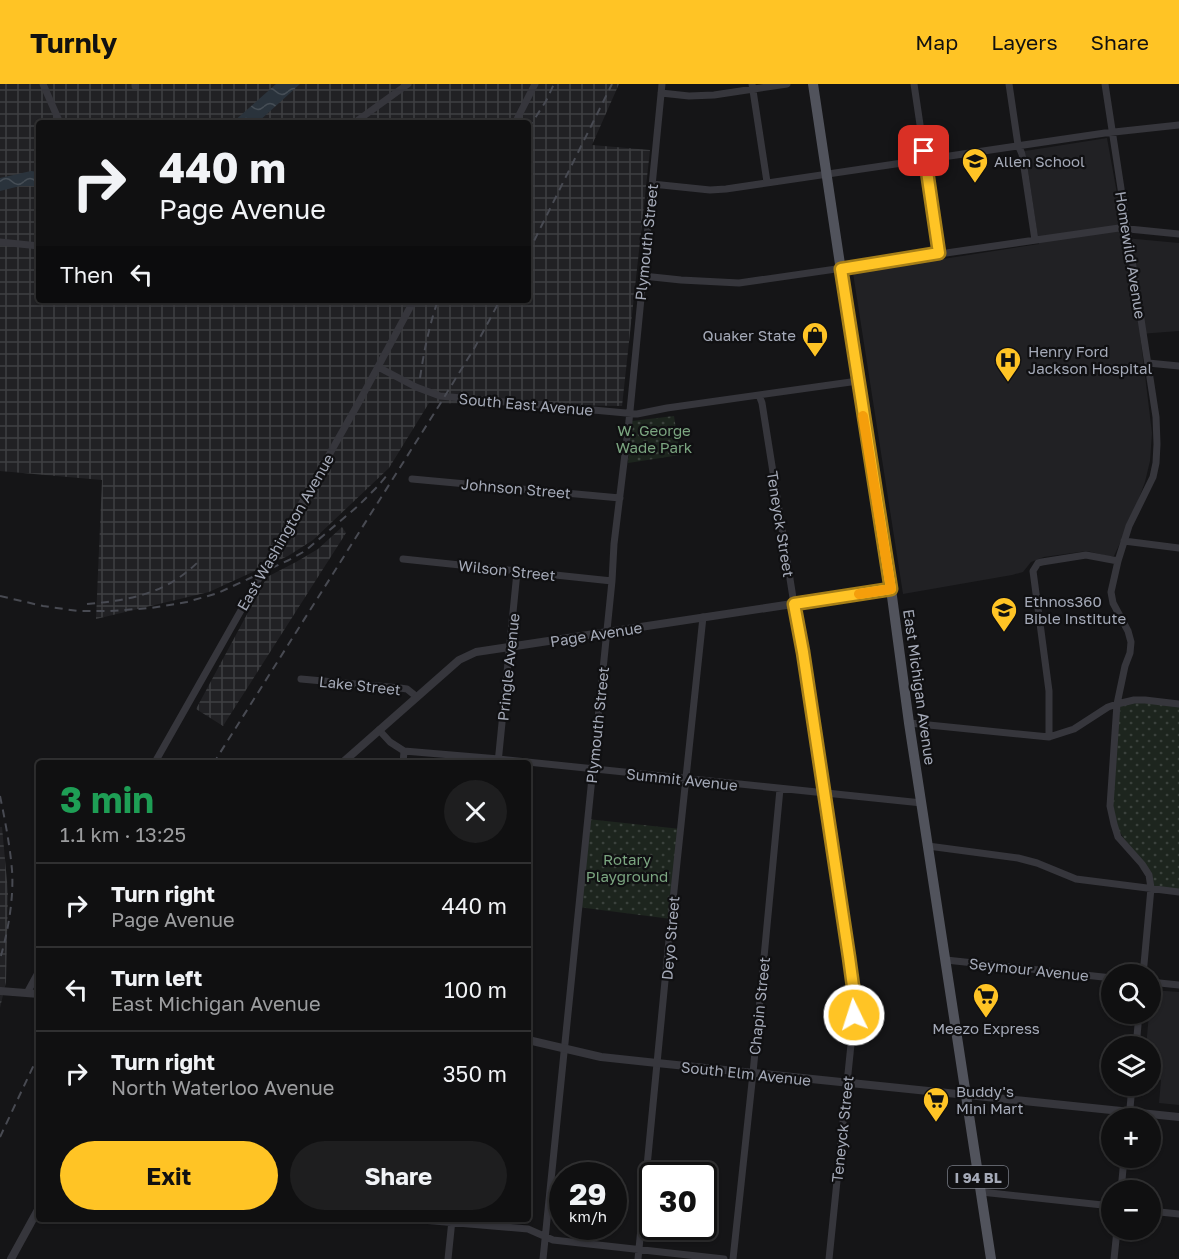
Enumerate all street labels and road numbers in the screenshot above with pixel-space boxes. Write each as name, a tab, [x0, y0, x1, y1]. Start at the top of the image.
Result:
street label: Plymouth Street	[631, 183, 661, 301]
street label: Homewild Avenue	[1112, 190, 1150, 320]
street label: South East Avenue	[458, 389, 594, 419]
street label: East Washington Avenue	[233, 450, 337, 614]
street label: Teneyck Street	[764, 470, 798, 578]
street label: Johnson Street	[460, 474, 572, 502]
street label: Wilson Street	[458, 556, 556, 584]
street label: East Michigan Avenue	[900, 608, 940, 766]
street label: Pringle Avenue	[493, 612, 523, 722]
street label: Page Avenue	[549, 618, 644, 650]
street label: Plymouth Street	[582, 666, 612, 784]
street label: Lake Street	[318, 672, 402, 698]
street label: Summit Avenue	[625, 764, 739, 794]
street label: Deyo Street	[657, 895, 683, 981]
street label: Seymour Avenue	[968, 954, 1090, 984]
street label: Chapin Street	[745, 956, 773, 1056]
street label: South Elm Avenue	[680, 1057, 812, 1089]
street label: Teneyck Street	[827, 1075, 857, 1183]
road number: I 94 BL	[948, 1166, 1008, 1188]

